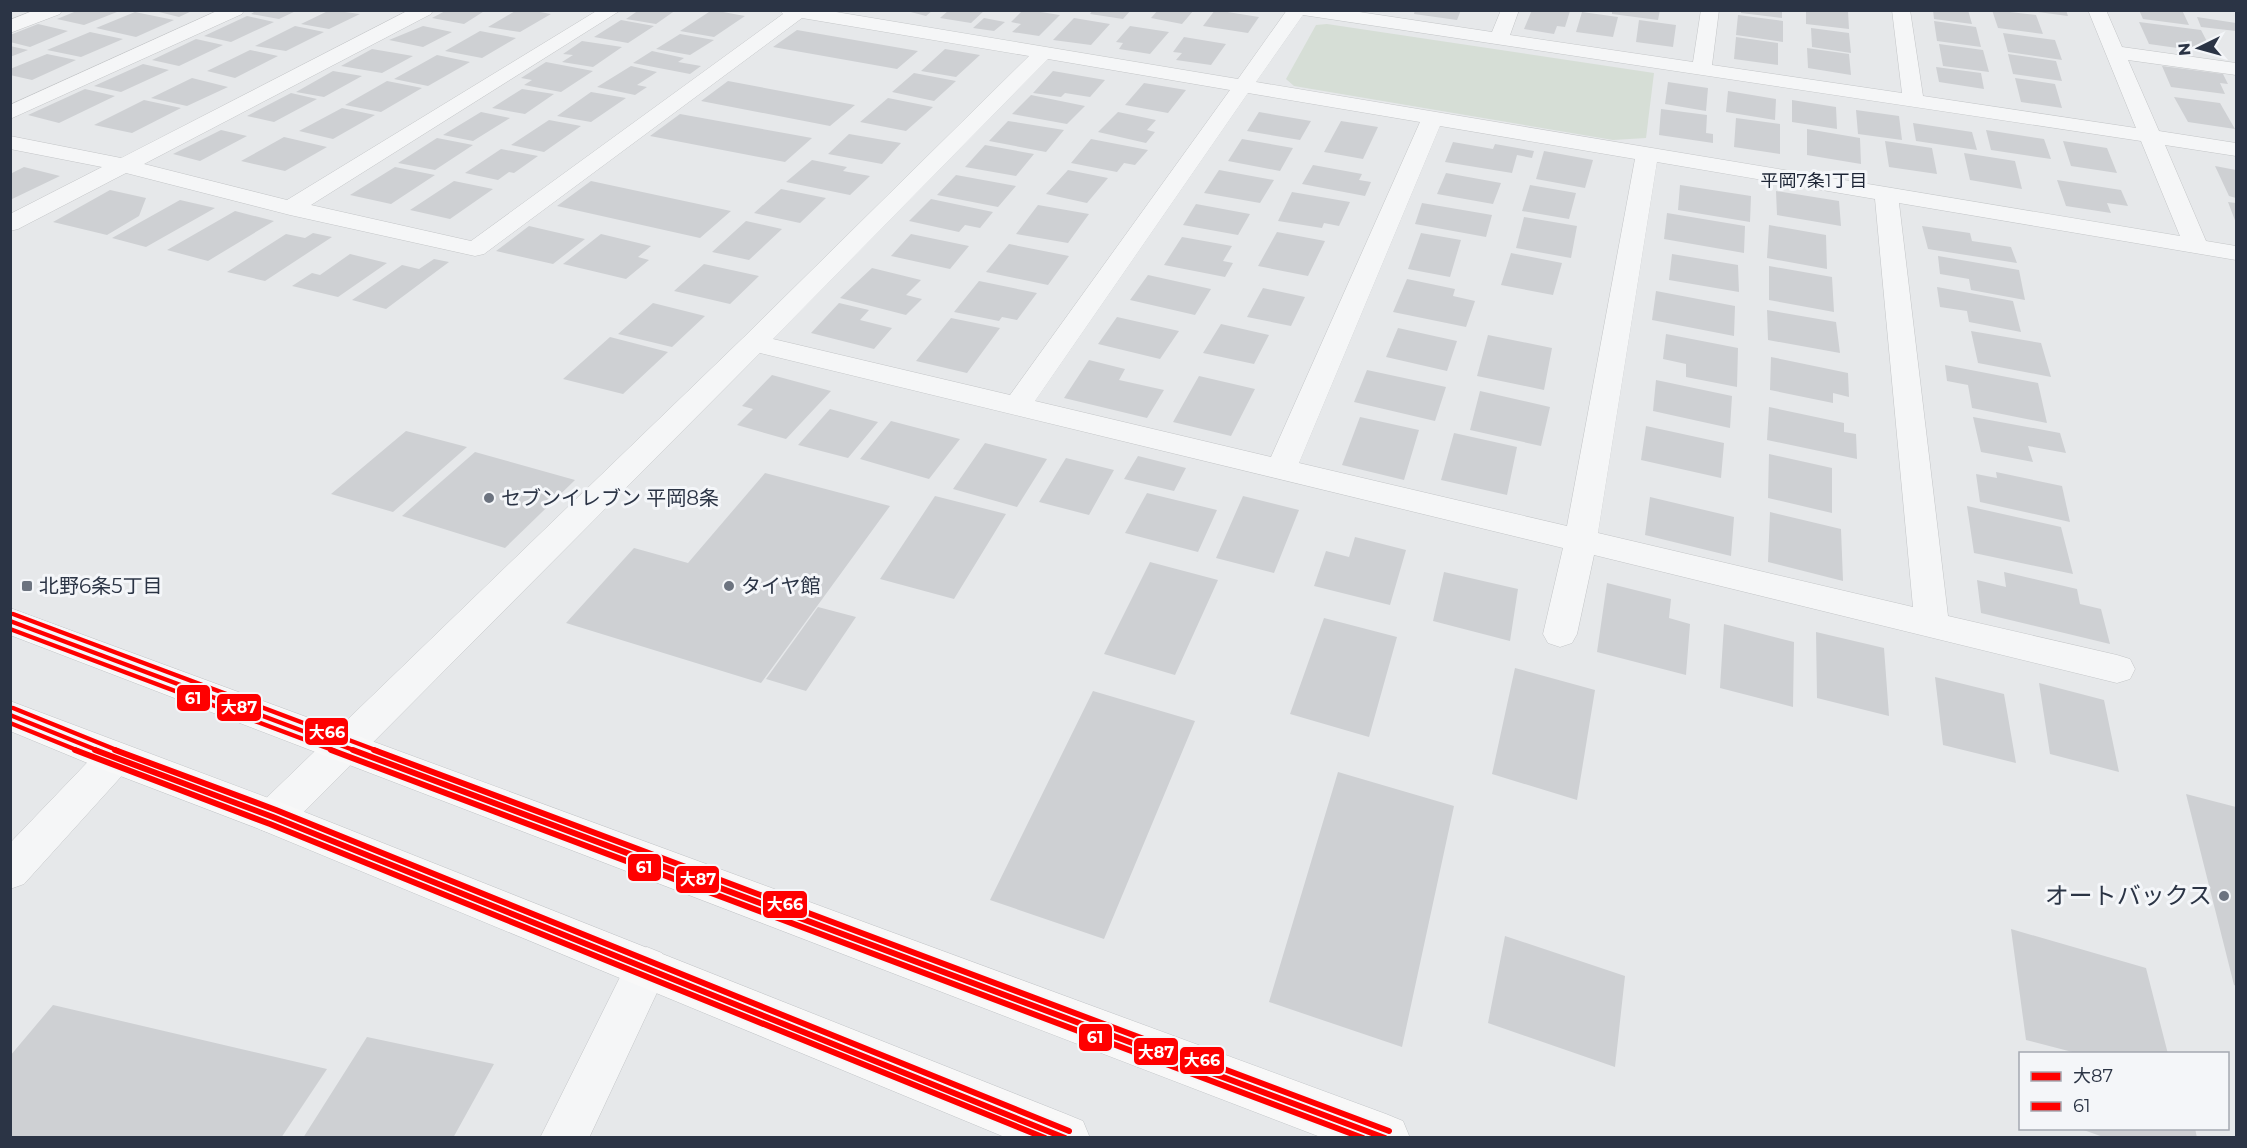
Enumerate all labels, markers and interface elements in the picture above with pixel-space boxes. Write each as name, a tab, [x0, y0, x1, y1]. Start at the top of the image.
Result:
north arrow	[2169, 18, 2229, 78]
text: N	[2175, 42, 2195, 57]
district label: 平岡7条1丁目	[1760, 170, 1868, 192]
place label: セブンイレブン 平岡8条	[501, 486, 719, 510]
marker: セブンイレブン 平岡8条	[482, 491, 496, 505]
place label: 北野6条5丁目	[39, 574, 163, 598]
place label: タイヤ館	[741, 574, 820, 598]
marker: 北野6条5丁目	[20, 579, 34, 593]
marker: タイヤ館	[722, 579, 736, 593]
line badge: 61	[176, 684, 211, 712]
text: 61	[185, 689, 201, 708]
line badge: 大87	[216, 693, 262, 722]
text: 大87	[221, 698, 257, 717]
line badge: 大66	[304, 717, 349, 746]
text: 大66	[309, 723, 345, 742]
line badge: 61	[627, 853, 662, 882]
text: 61	[636, 858, 652, 877]
line badge: 大87	[675, 865, 720, 894]
text: 大87	[680, 870, 716, 889]
place label: オートバックス	[2045, 881, 2212, 910]
marker: オートバックス	[2217, 889, 2231, 903]
line badge: 大66	[762, 890, 808, 919]
text: 大66	[767, 895, 803, 914]
line badge: 61	[1078, 1023, 1113, 1052]
text: 61	[1087, 1028, 1103, 1047]
line badge: 大87	[1133, 1037, 1179, 1066]
text: 大87	[1138, 1043, 1174, 1062]
line badge: 大66	[1179, 1046, 1225, 1075]
text: 大66	[1184, 1051, 1220, 1070]
legend	[2019, 1052, 2229, 1130]
text: 大87	[2073, 1065, 2113, 1087]
text: 61	[2073, 1095, 2090, 1117]

